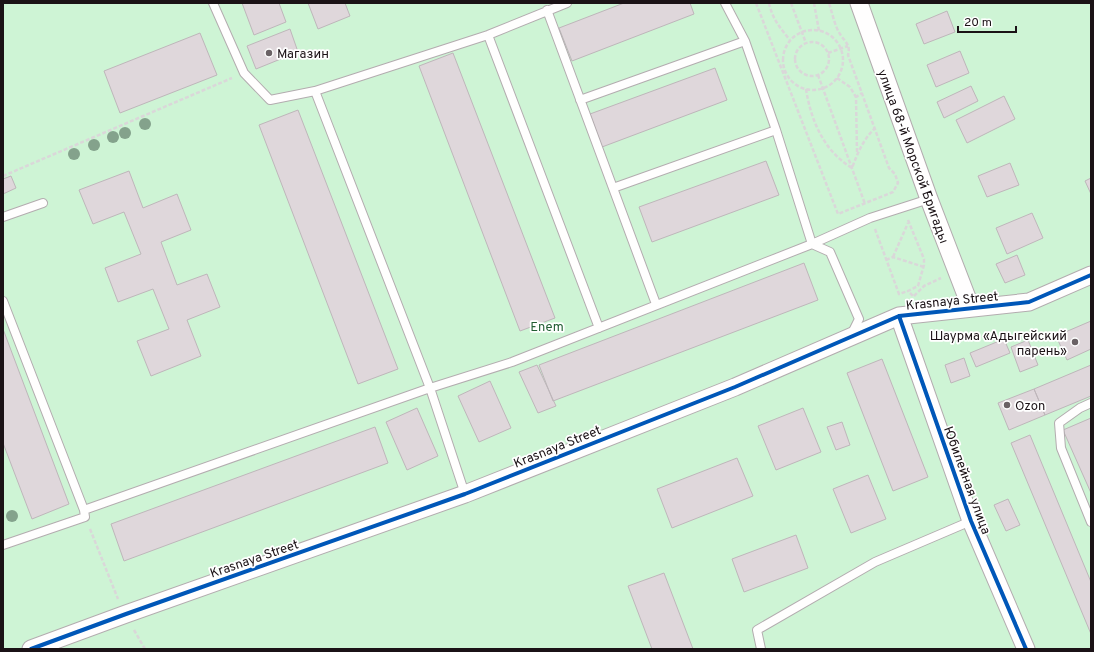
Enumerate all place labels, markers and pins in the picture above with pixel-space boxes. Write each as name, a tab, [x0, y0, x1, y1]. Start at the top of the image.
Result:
place label: Магазин	[277, 47, 329, 63]
marker: Магазин	[264, 48, 274, 58]
place label: Шаурма «Адыгейский парень»	[930, 329, 1067, 360]
marker: Шаурма «Адыгейский парень»	[1070, 337, 1080, 347]
place label: Ozon	[1015, 399, 1045, 415]
marker: Ozon	[1002, 400, 1012, 410]

